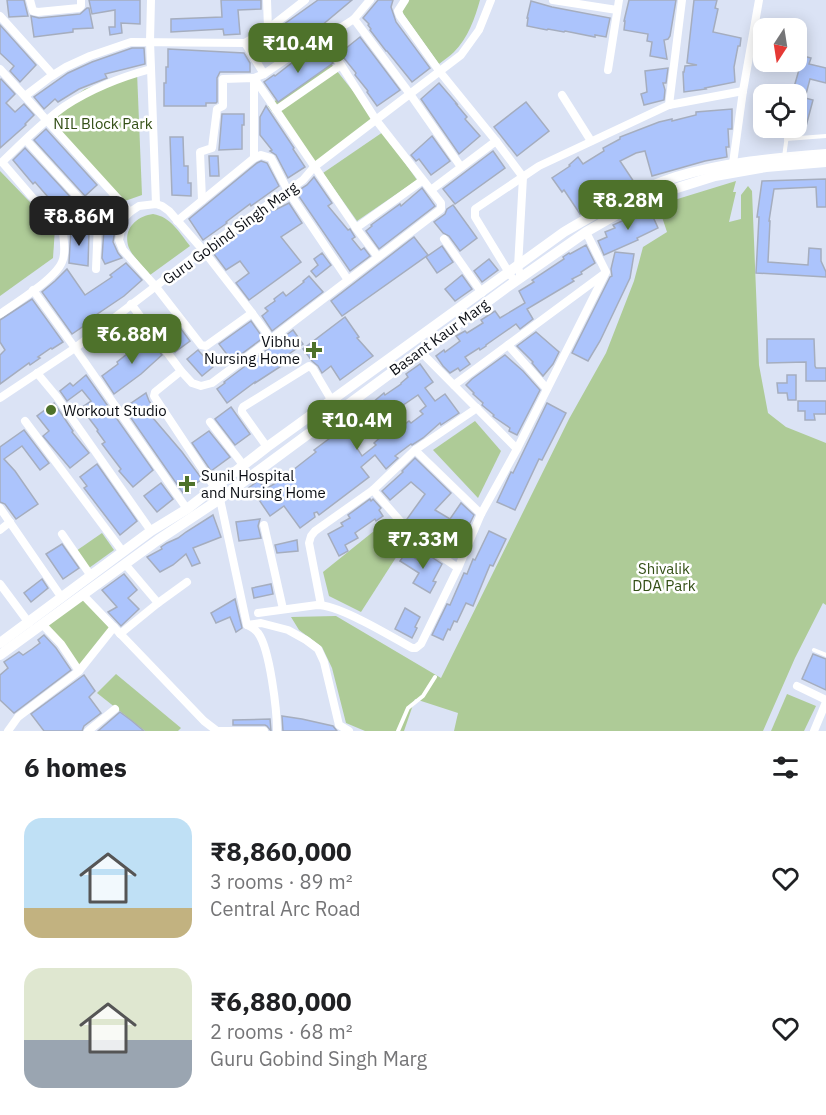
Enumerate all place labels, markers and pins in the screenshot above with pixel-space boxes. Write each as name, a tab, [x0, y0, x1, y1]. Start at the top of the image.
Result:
pin: ₹10.4M	[249, 23, 347, 74]
pin: ₹8.28M	[579, 180, 677, 231]
pin: ₹8.86M	[30, 196, 128, 247]
pin: ₹6.88M	[83, 314, 181, 365]
place label: Vibhu Nursing Home	[204, 332, 300, 368]
marker: Vibhu Nursing Home	[305, 341, 323, 359]
pin: ₹10.4M	[308, 400, 406, 451]
place label: Workout Studio	[63, 401, 167, 420]
marker: Workout Studio	[44, 403, 58, 417]
place label: Sunil Hospital and Nursing Home	[201, 466, 326, 502]
marker: Sunil Hospital and Nursing Home	[178, 475, 196, 493]
pin: ₹7.33M	[374, 519, 472, 570]

